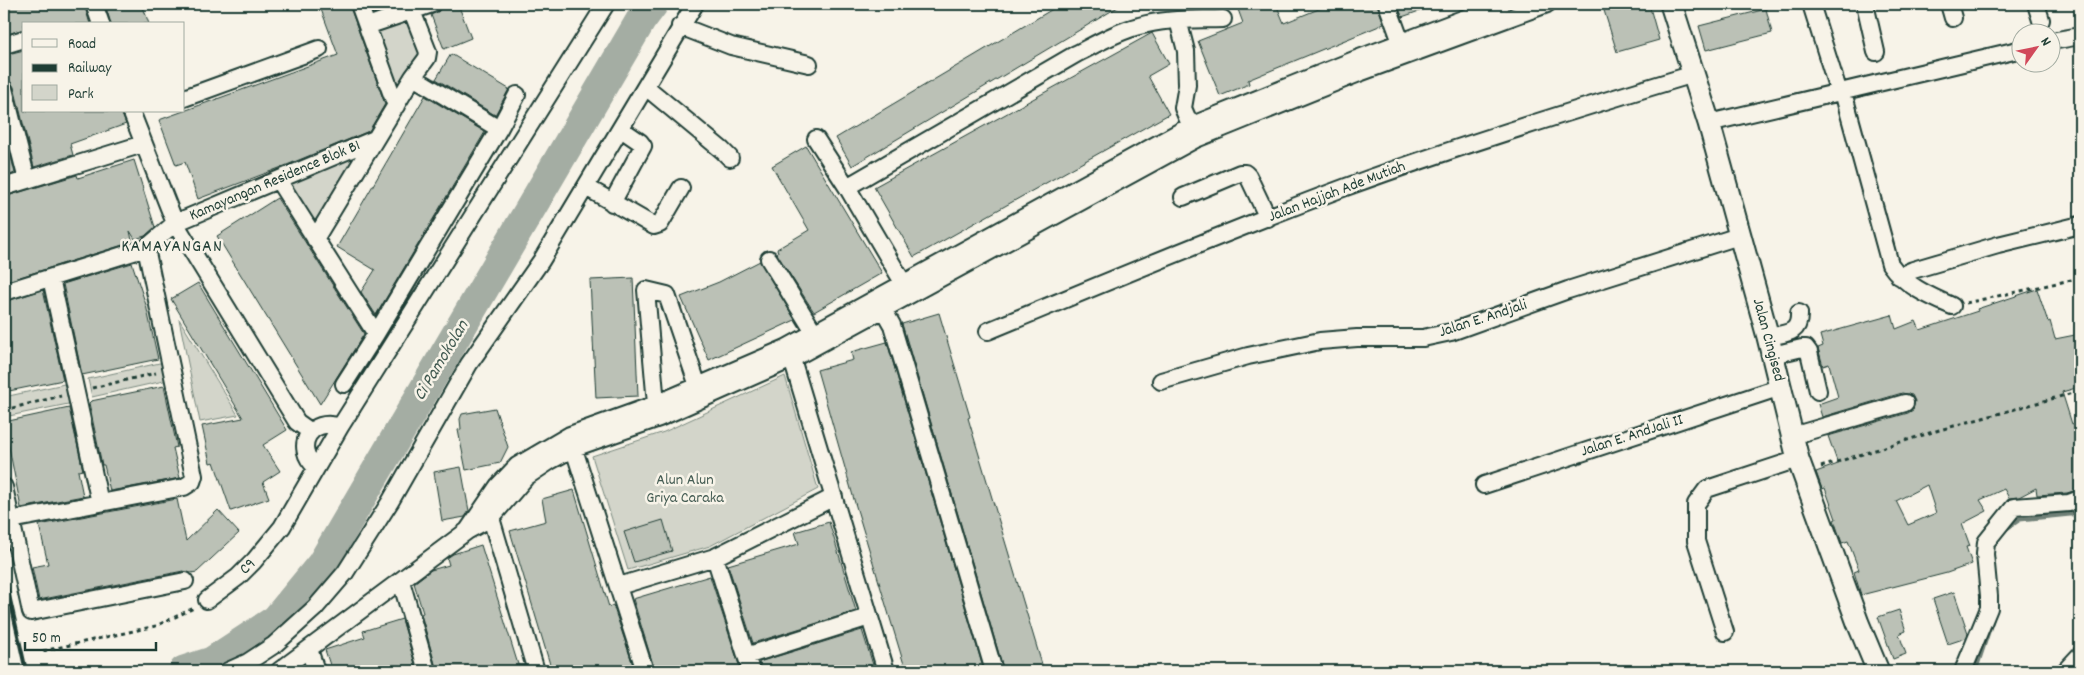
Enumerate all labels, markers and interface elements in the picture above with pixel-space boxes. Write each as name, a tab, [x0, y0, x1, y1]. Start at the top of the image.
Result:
legend	[22, 22, 185, 112]
north arrow	[2012, 22, 2062, 72]
text: Road	[68, 34, 96, 56]
text: N	[2035, 34, 2056, 50]
text: Railway	[68, 58, 112, 80]
text: Park	[68, 84, 94, 106]
street label: Kamayangan Residence Blok B1	[186, 135, 364, 227]
street label: Jalan Hajjah Ade Mutiah	[1265, 155, 1409, 229]
district label: KAMAYANGAN	[121, 235, 223, 260]
street label: Jalan E. Andjali	[1436, 294, 1530, 344]
street label: Jalan Cingised	[1746, 296, 1790, 384]
water label: Ci Pamokolan	[408, 316, 476, 406]
street label: Jalan E. AndJali II	[1578, 409, 1686, 463]
park label: Alun Alun Griya Caraka	[646, 469, 724, 510]
street label: C9	[234, 553, 262, 581]
scale bar	[25, 620, 156, 652]
text: 50 m	[32, 628, 61, 650]

